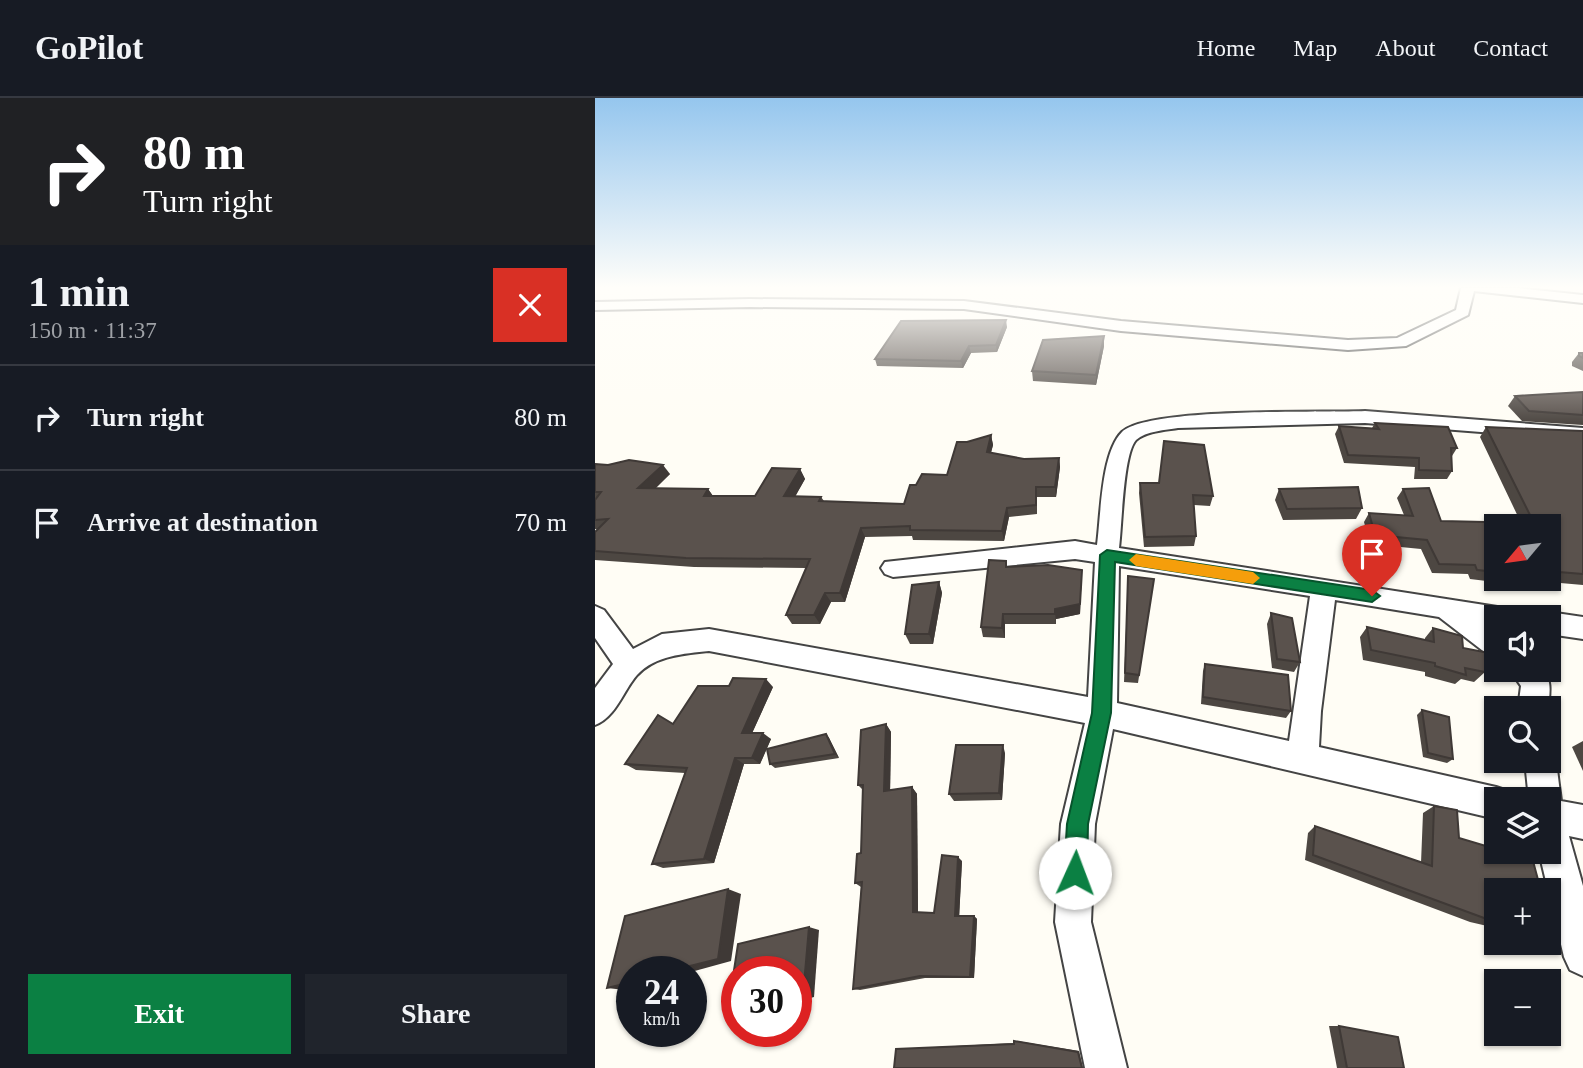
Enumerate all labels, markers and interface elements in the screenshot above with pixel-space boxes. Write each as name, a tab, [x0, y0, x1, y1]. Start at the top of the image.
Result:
text: GoPilot	[35, 30, 143, 66]
text: Home	[1197, 35, 1255, 61]
text: Map	[1293, 35, 1337, 61]
text: About	[1375, 35, 1435, 61]
text: Contact	[1473, 35, 1548, 61]
text: 80 m	[143, 125, 245, 180]
icon: right	[28, 126, 119, 217]
text: Turn right	[143, 183, 273, 219]
button: close	[493, 268, 567, 342]
text: 1 min	[28, 269, 130, 315]
text: 150 m · 11:37	[28, 318, 157, 343]
icon: right	[28, 399, 66, 437]
text: Turn right	[87, 403, 204, 432]
text: 80 m	[514, 403, 567, 432]
icon: arrive	[28, 504, 66, 542]
text: Arrive at destination	[87, 508, 318, 537]
text: 70 m	[514, 508, 567, 537]
north arrow	[1484, 514, 1561, 592]
map controls	[1484, 514, 1561, 1046]
pin	[1342, 524, 1402, 596]
icon: arrive	[1353, 535, 1391, 573]
button: sound	[1484, 605, 1561, 682]
button: search	[1484, 696, 1561, 773]
button: layers	[1484, 787, 1561, 864]
position arrow	[1038, 836, 1112, 910]
button: +	[1484, 878, 1561, 955]
speed limit sign: 30	[721, 956, 812, 1047]
button: −	[1484, 969, 1561, 1046]
text: 24	[644, 973, 679, 1012]
button: Exit	[28, 974, 291, 1054]
button: Share	[305, 974, 567, 1054]
text: km/h	[643, 1009, 680, 1029]

